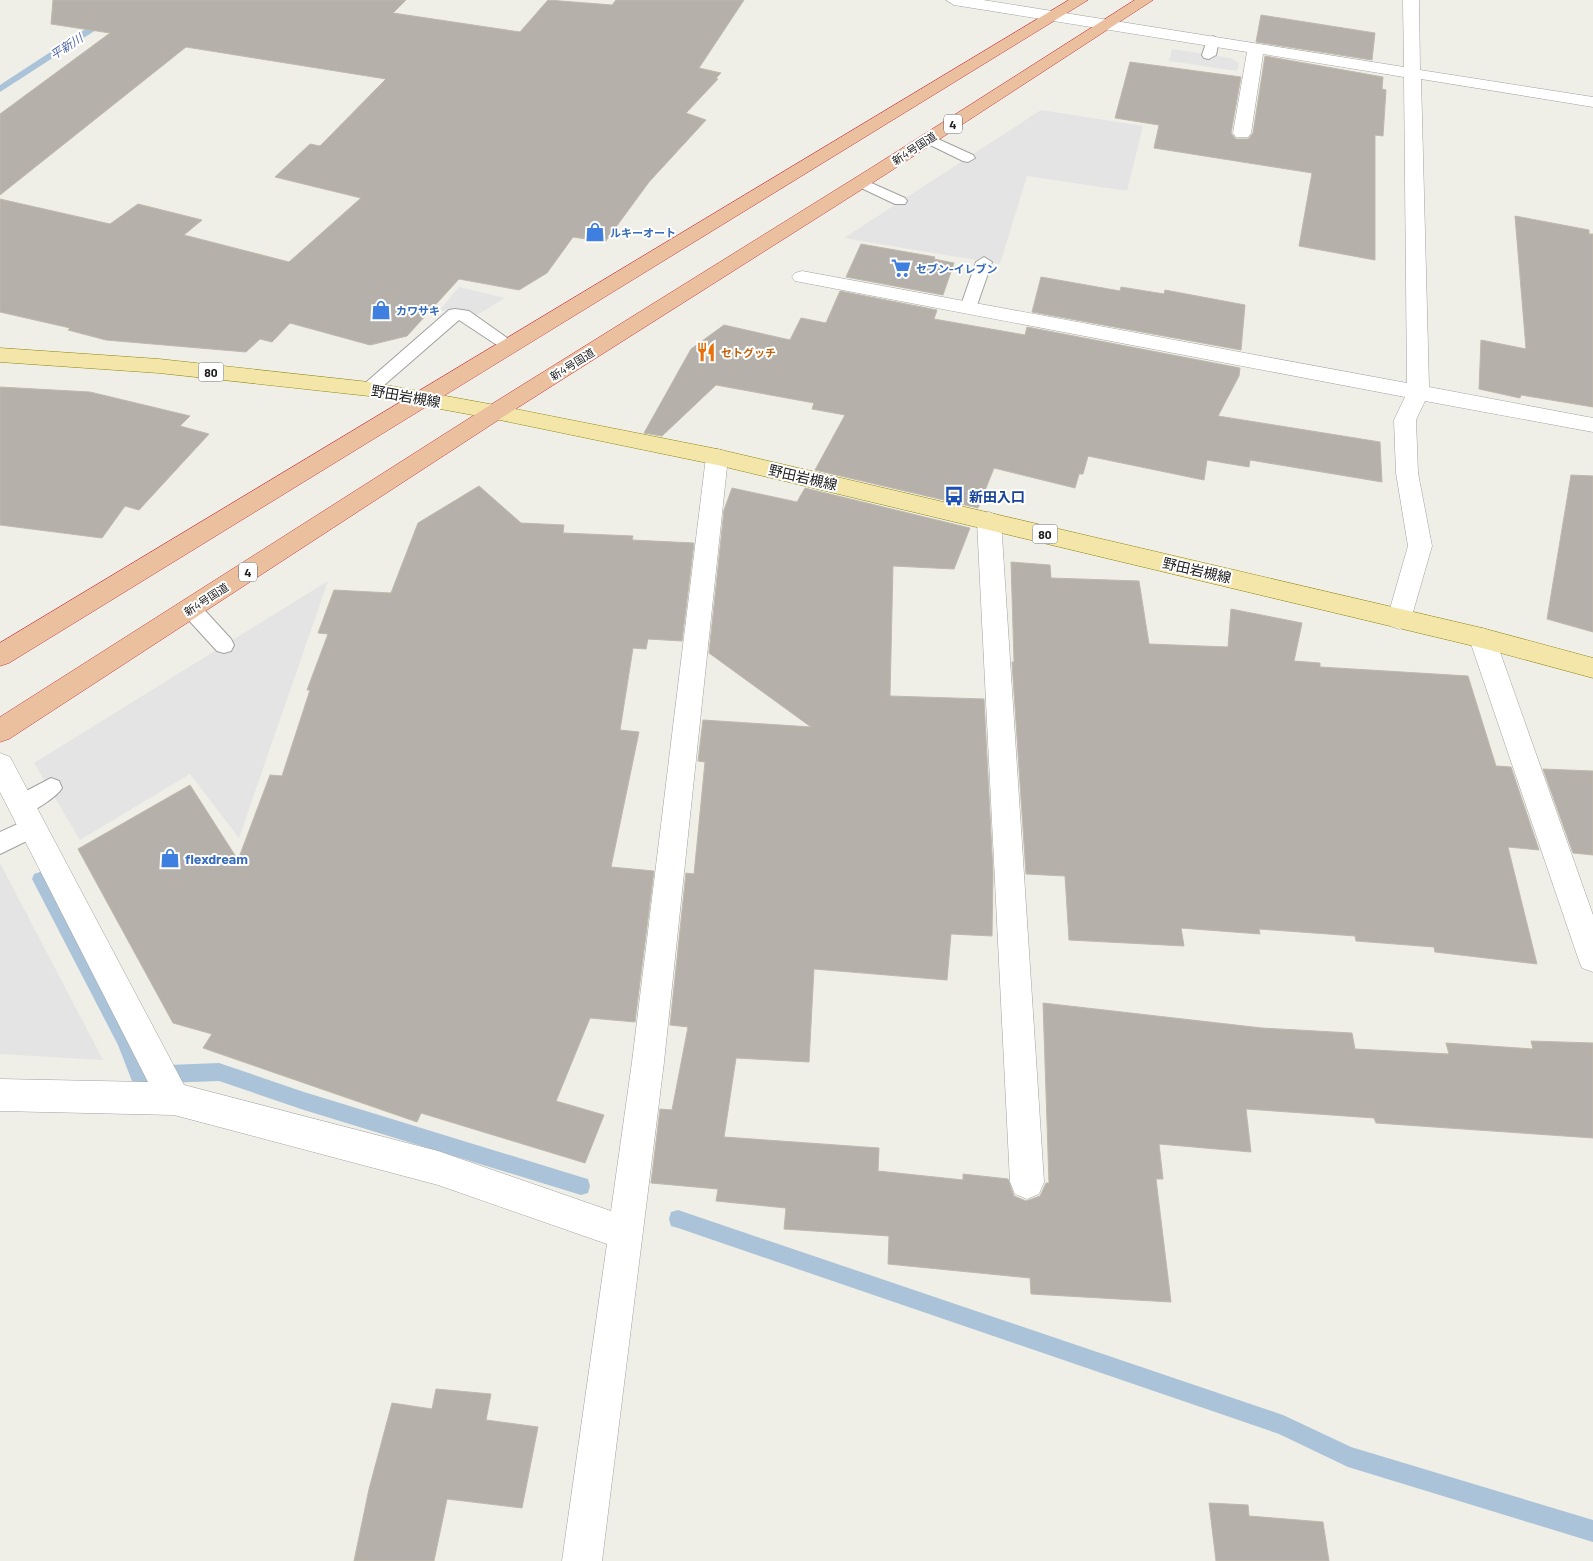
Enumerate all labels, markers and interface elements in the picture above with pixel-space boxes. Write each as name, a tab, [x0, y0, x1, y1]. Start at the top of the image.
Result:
water label: 平新川	[47, 29, 87, 62]
road number: 4	[944, 115, 962, 134]
street label: 新4号国道	[889, 129, 939, 167]
shop icon: ルキーオート	[584, 221, 606, 243]
place label: ルキーオート	[610, 226, 676, 239]
supermarket icon: セブン-イレブン	[890, 257, 912, 279]
place label: セブン-イレブン	[916, 262, 998, 275]
shop icon: カワサキ	[370, 299, 392, 321]
place label: カワサキ	[396, 304, 440, 317]
restaurant icon: セトグッチ	[695, 341, 717, 363]
street label: 新4号国道	[547, 345, 597, 383]
place label: セトグッチ	[721, 346, 776, 359]
road number: 80	[198, 362, 224, 382]
street label: 野田岩槻線	[370, 382, 442, 410]
street label: 野田岩槻線	[767, 461, 839, 493]
bus stop icon: 新田入口	[943, 485, 965, 507]
place label: 新田入口	[969, 488, 1025, 505]
road number: 80	[1032, 524, 1058, 544]
street label: 野田岩槻線	[1161, 554, 1233, 586]
road number: 4	[239, 562, 257, 582]
street label: 新4号国道	[181, 580, 231, 618]
shop icon: flexdream	[159, 847, 181, 869]
place label: flexdream	[185, 850, 248, 867]

